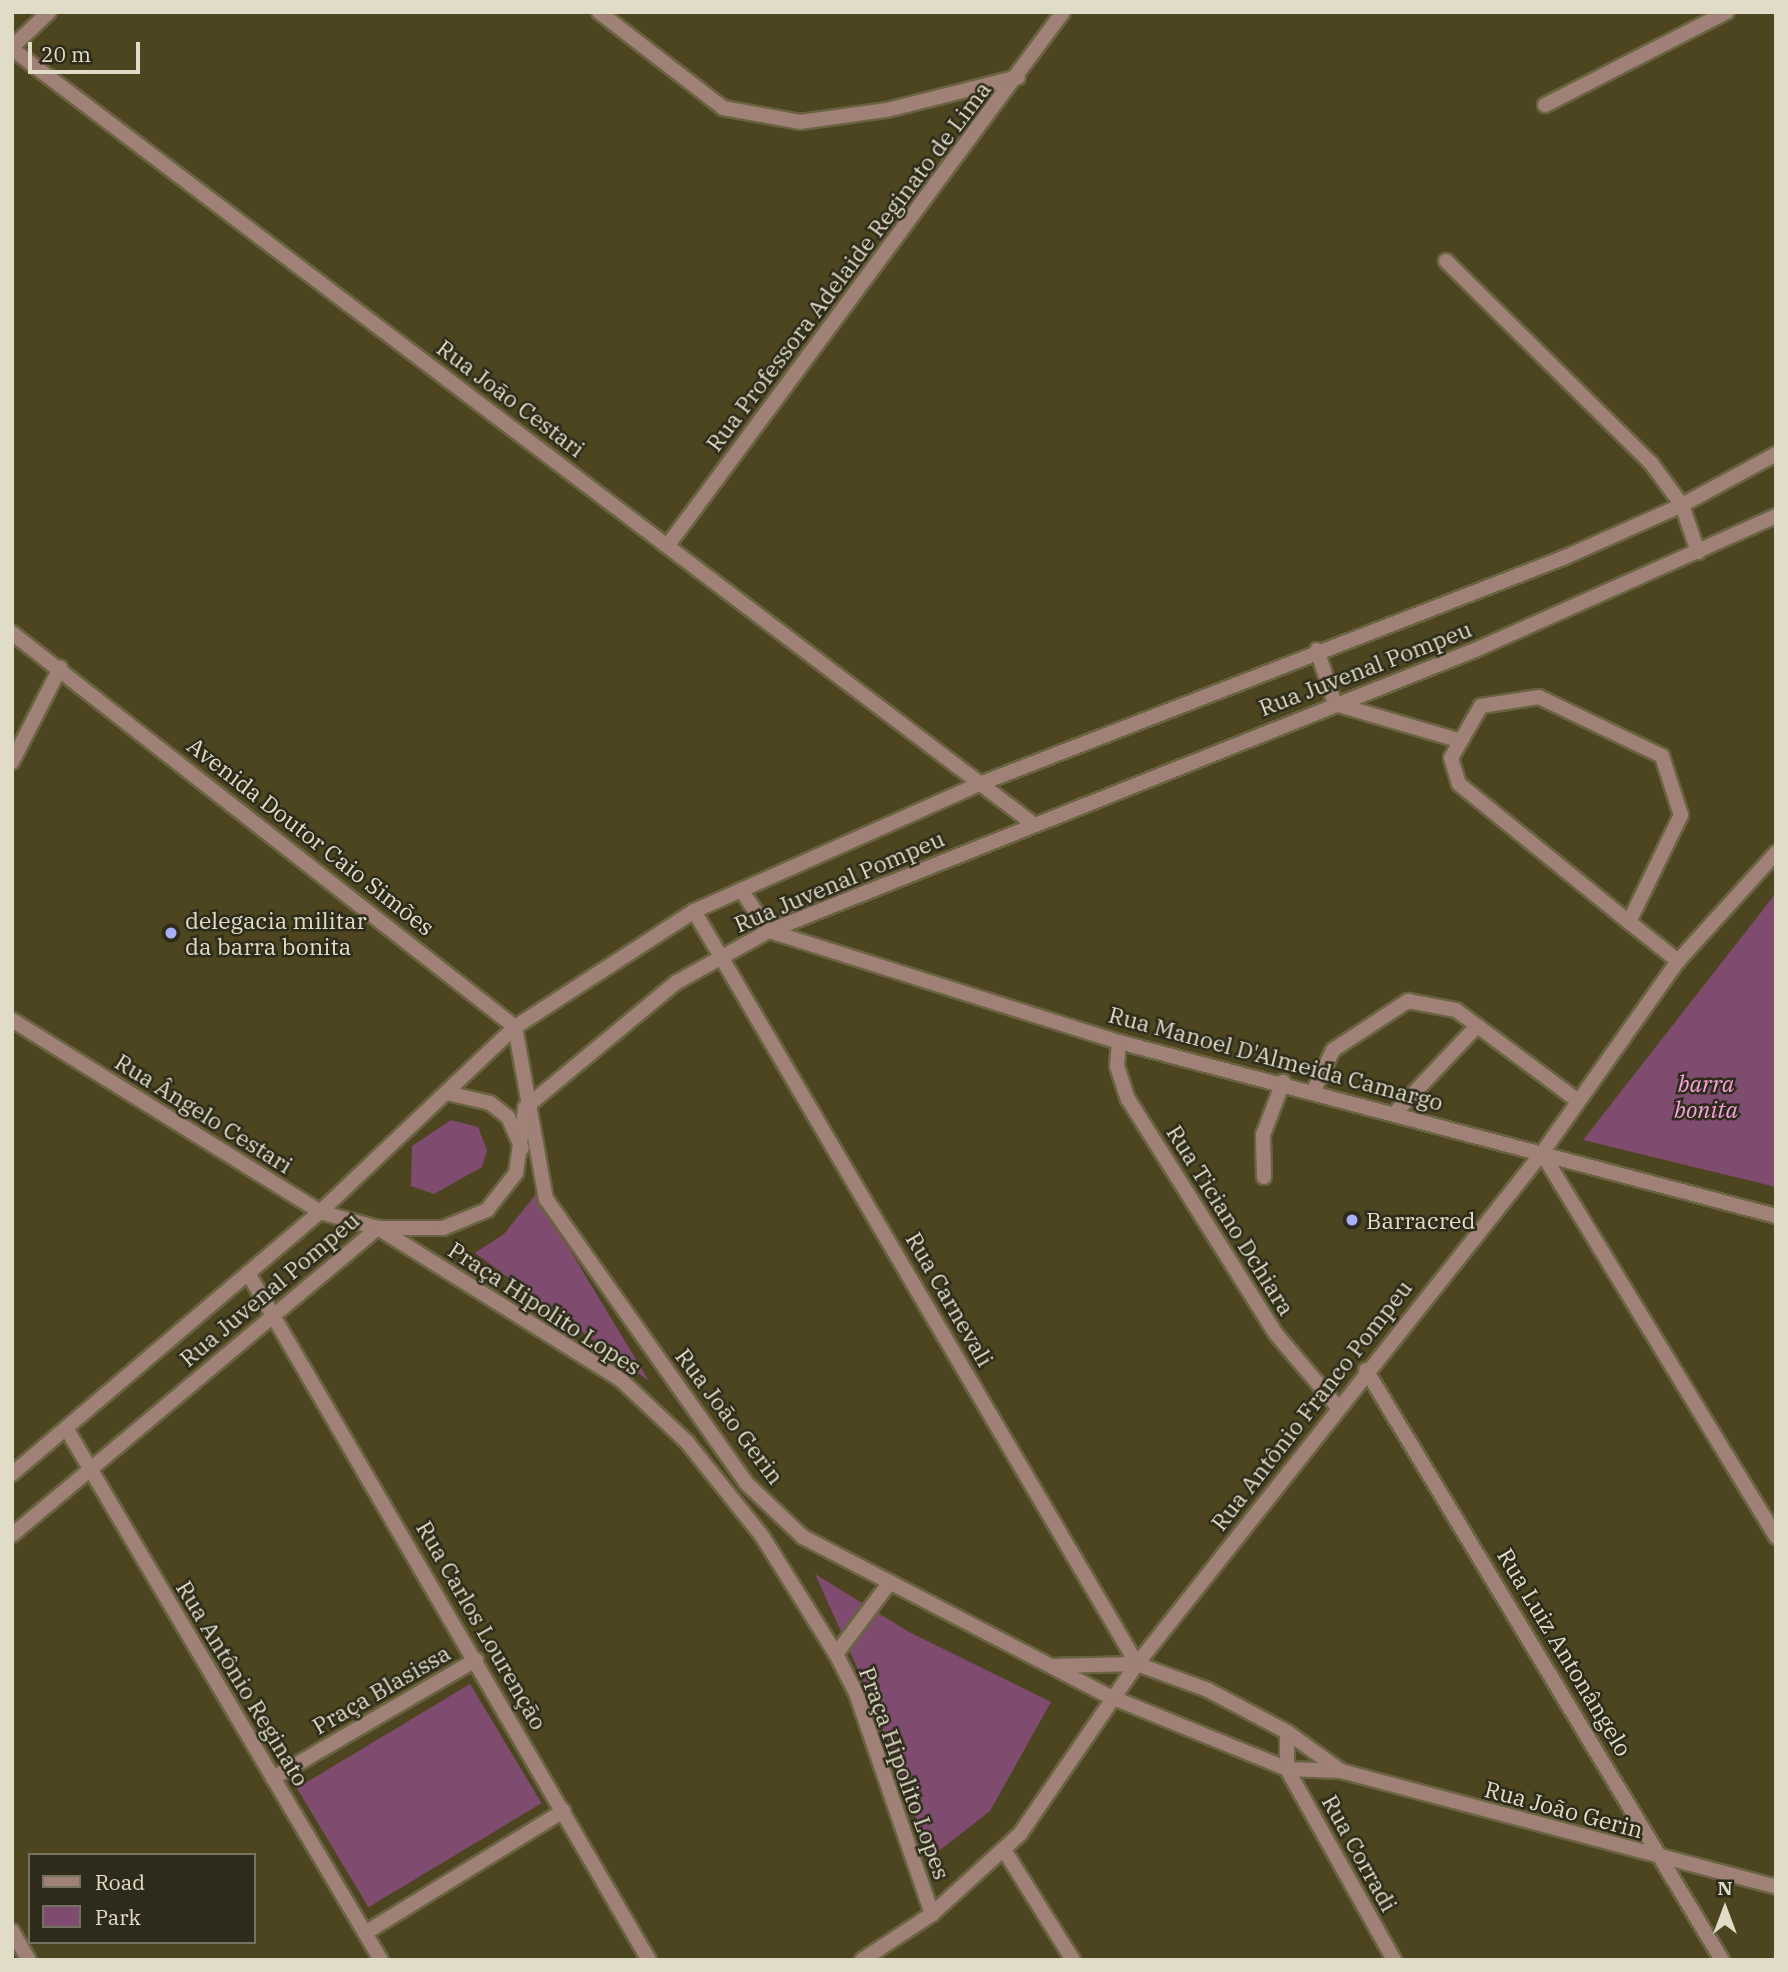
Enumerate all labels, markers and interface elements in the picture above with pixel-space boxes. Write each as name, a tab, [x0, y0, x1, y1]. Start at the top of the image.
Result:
scale bar	[32, 28, 144, 72]
text: 20 m	[41, 40, 91, 68]
street label: Rua Professora Adelaide Reginato de Lima	[700, 76, 996, 456]
street label: Rua João Cestari	[432, 333, 590, 463]
street label: Rua Juvenal Pompeu	[1255, 615, 1475, 721]
street label: Avenida Doutor Caio Simões	[182, 731, 440, 941]
street label: Rua Juvenal Pompeu	[730, 824, 948, 938]
place label: delegacia militar da barra bonita	[185, 906, 367, 960]
marker: delegacia militar da barra bonita	[163, 925, 179, 941]
street label: Rua Manoel D'Almeida Camargo	[1106, 1000, 1446, 1116]
street label: Rua Ângelo Cestari	[110, 1047, 298, 1179]
park label: barra bonita	[1674, 1069, 1738, 1123]
street label: Rua Ticiano Dchiara	[1161, 1120, 1301, 1320]
street label: Rua Juvenal Pompeu	[174, 1206, 364, 1372]
place label: Barracred	[1366, 1206, 1476, 1234]
marker: Barracred	[1344, 1212, 1360, 1228]
street label: Rua Carnevali	[900, 1227, 1000, 1371]
street label: Praça Hipolito Lopes	[443, 1235, 647, 1381]
street label: Rua Antônio Franco Pompeu	[1205, 1274, 1417, 1536]
street label: Rua João Gerin	[670, 1343, 790, 1489]
street label: Rua Carlos Lourenção	[411, 1516, 553, 1734]
street label: Rua Luiz Antonângelo	[1492, 1543, 1638, 1761]
street label: Rua Antônio Reginato	[171, 1575, 315, 1791]
street label: Praça Blasissa	[307, 1638, 455, 1740]
street label: Praça Hipolito Lopes	[854, 1663, 956, 1883]
street label: Rua João Gerin	[1482, 1775, 1646, 1843]
street label: Rua Corradi	[1317, 1790, 1403, 1916]
legend	[28, 1853, 256, 1944]
text: Road	[95, 1868, 145, 1896]
north arrow	[1690, 1874, 1760, 1944]
text: N	[1717, 1876, 1733, 1900]
text: Park	[95, 1903, 141, 1931]

